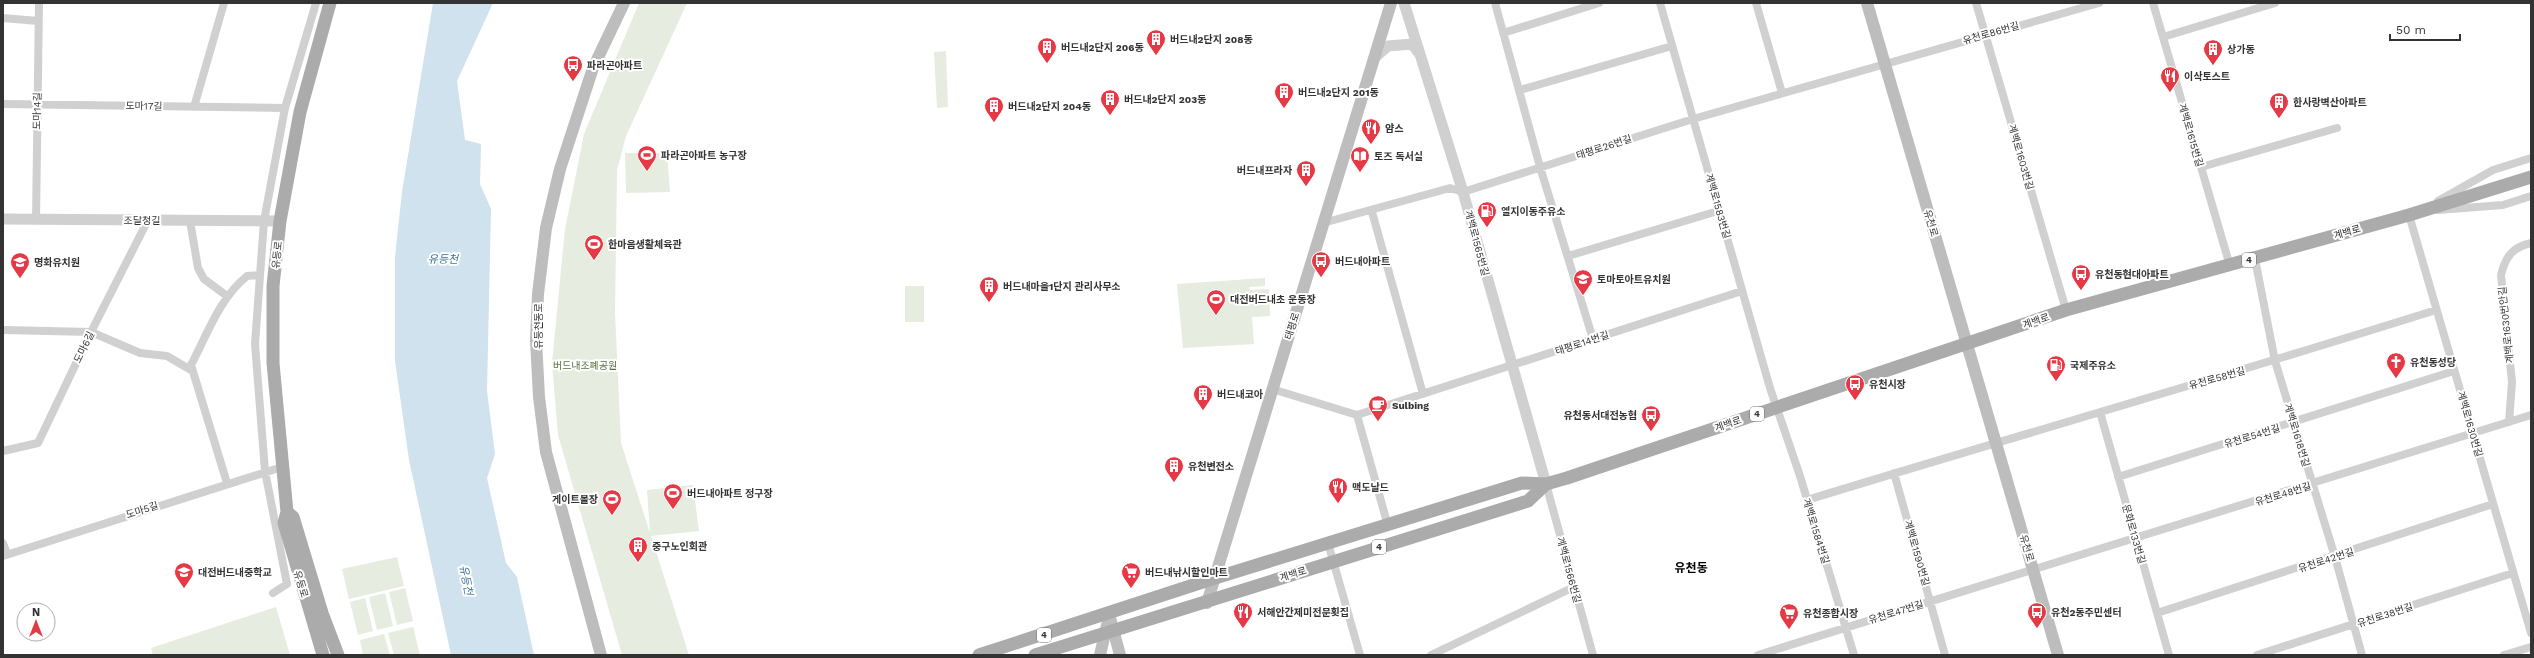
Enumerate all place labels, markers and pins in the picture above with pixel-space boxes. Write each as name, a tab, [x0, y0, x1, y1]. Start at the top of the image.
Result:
building icon: 버드내2단지 208동	[1145, 28, 1167, 56]
place label: 버드내2단지 208동	[1170, 34, 1253, 45]
building icon: 버드내2단지 206동	[1036, 36, 1058, 64]
building icon: 상가동	[2202, 38, 2224, 66]
place label: 버드내2단지 206동	[1061, 42, 1144, 53]
place label: 상가동	[2227, 44, 2255, 55]
bus stop icon: 파라곤아파트	[562, 54, 584, 82]
place label: 파라곤아파트	[587, 60, 642, 71]
restaurant icon: 이삭토스트	[2159, 65, 2181, 93]
place label: 이삭토스트	[2184, 71, 2230, 82]
building icon: 버드내2단지 201동	[1273, 81, 1295, 109]
place label: 버드내2단지 201동	[1298, 87, 1379, 98]
building icon: 버드내2단지 203동	[1099, 88, 1121, 116]
building icon: 한사랑벽산아파트	[2268, 91, 2290, 119]
place label: 버드내2단지 203동	[1124, 94, 1206, 105]
building icon: 버드내2단지 204동	[983, 95, 1005, 123]
place label: 한사랑벽산아파트	[2293, 97, 2367, 108]
place label: 버드내2단지 204동	[1008, 101, 1091, 112]
restaurant icon: 얌스	[1360, 117, 1382, 145]
place label: 얌스	[1385, 123, 1403, 134]
sports icon: 파라곤아파트 농구장	[636, 144, 658, 172]
library icon: 토즈 독서실	[1349, 145, 1371, 173]
place label: 파라곤아파트 농구장	[661, 150, 747, 161]
place label: 토즈 독서실	[1374, 151, 1423, 162]
building icon: 버드내프라자	[1295, 159, 1317, 187]
place label: 버드내프라자	[1237, 165, 1293, 176]
fuel station icon: 엘지이동주유소	[1476, 200, 1498, 228]
place label: 엘지이동주유소	[1501, 206, 1565, 217]
sports icon: 한마음생활체육관	[583, 233, 605, 261]
place label: 한마음생활체육관	[608, 238, 682, 250]
bus stop icon: 버드내아파트	[1310, 250, 1332, 278]
school or university icon: 명화유치원	[9, 251, 31, 279]
place label: 버드내아파트	[1335, 256, 1390, 267]
place label: 명화유치원	[34, 257, 80, 268]
bus stop icon: 유천동현대아파트	[2070, 263, 2092, 291]
school or university icon: 토마토아트유치원	[1572, 268, 1594, 296]
place label: 유천동현대아파트	[2095, 268, 2169, 280]
place label: 토마토아트유치원	[1597, 274, 1671, 285]
building icon: 버드내마을1단지 관리사무소	[978, 275, 1000, 303]
place label: 버드내마을1단지 관리사무소	[1003, 281, 1121, 292]
sports icon: 대전버드내초 운동장	[1205, 288, 1227, 316]
place label: 대전버드내초 운동장	[1230, 294, 1316, 305]
church icon: 유천동성당	[2385, 351, 2407, 379]
fuel station icon: 국제주유소	[2045, 354, 2067, 382]
place label: 유천동성당	[2410, 356, 2456, 368]
place label: 국제주유소	[2070, 360, 2116, 371]
bus stop icon: 유천시장	[1844, 373, 1866, 401]
place label: 유천시장	[1869, 378, 1906, 390]
building icon: 버드내코아	[1192, 383, 1214, 411]
place label: 버드내코아	[1217, 389, 1264, 400]
cafe icon: Sulbing	[1367, 394, 1389, 422]
place label: Sulbing	[1392, 400, 1429, 411]
bus stop icon: 유천동서대전농협	[1640, 404, 1662, 432]
place label: 유천동서대전농협	[1563, 409, 1637, 421]
building icon: 유천변전소	[1163, 455, 1185, 483]
place label: 유천변전소	[1188, 460, 1234, 472]
restaurant icon: 맥도날드	[1327, 476, 1349, 504]
sports icon: 버드내아파트 정구장	[662, 482, 684, 510]
place label: 맥도날드	[1352, 482, 1389, 493]
sports icon: 게이트볼장	[601, 488, 623, 516]
place label: 버드내아파트 정구장	[687, 488, 773, 499]
place label: 게이트볼장	[552, 494, 598, 505]
building icon: 중구노인회관	[627, 535, 649, 563]
place label: 중구노인회관	[652, 541, 707, 552]
school or university icon: 대전버드내중학교	[173, 561, 195, 589]
supermarket icon: 버드내낚시할인마트	[1120, 561, 1142, 589]
place label: 대전버드내중학교	[198, 566, 272, 578]
place label: 버드내낚시할인마트	[1145, 566, 1228, 578]
restaurant icon: 서해안간제미전문횟집	[1232, 601, 1254, 629]
bus stop icon: 유천2동주민센터	[2026, 601, 2048, 629]
supermarket icon: 유천종합시장	[1778, 602, 1800, 630]
place label: 서해안간제미전문횟집	[1257, 606, 1349, 618]
place label: 유천2동주민센터	[2051, 606, 2121, 618]
place label: 유천종합시장	[1803, 607, 1858, 619]

